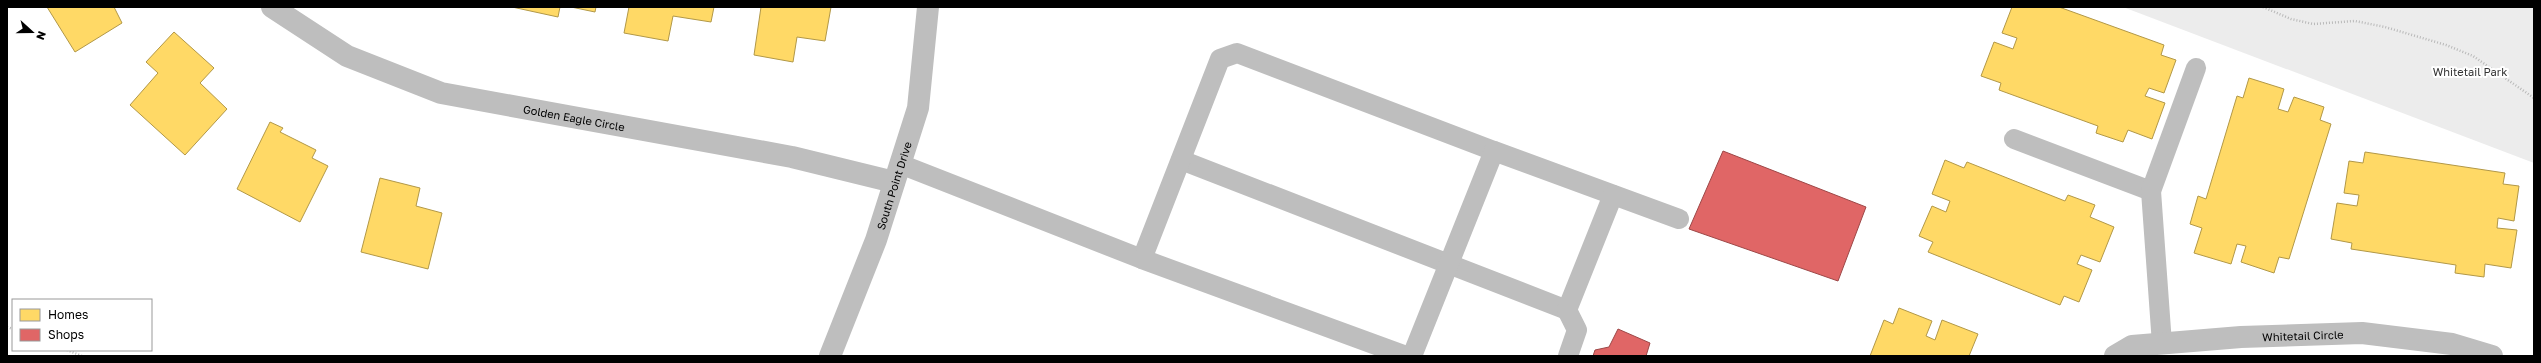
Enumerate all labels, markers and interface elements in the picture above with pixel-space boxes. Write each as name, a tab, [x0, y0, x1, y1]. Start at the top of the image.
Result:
north arrow	[12, 12, 52, 52]
text: N	[34, 30, 49, 42]
park label: Whitetail Park	[2433, 65, 2507, 78]
street label: Golden Eagle Circle	[522, 102, 626, 133]
street label: South Point Drive	[873, 140, 913, 231]
legend	[12, 299, 152, 351]
text: Homes	[48, 307, 88, 322]
text: Shops	[48, 327, 84, 342]
street label: Whitetail Circle	[2262, 327, 2344, 343]

